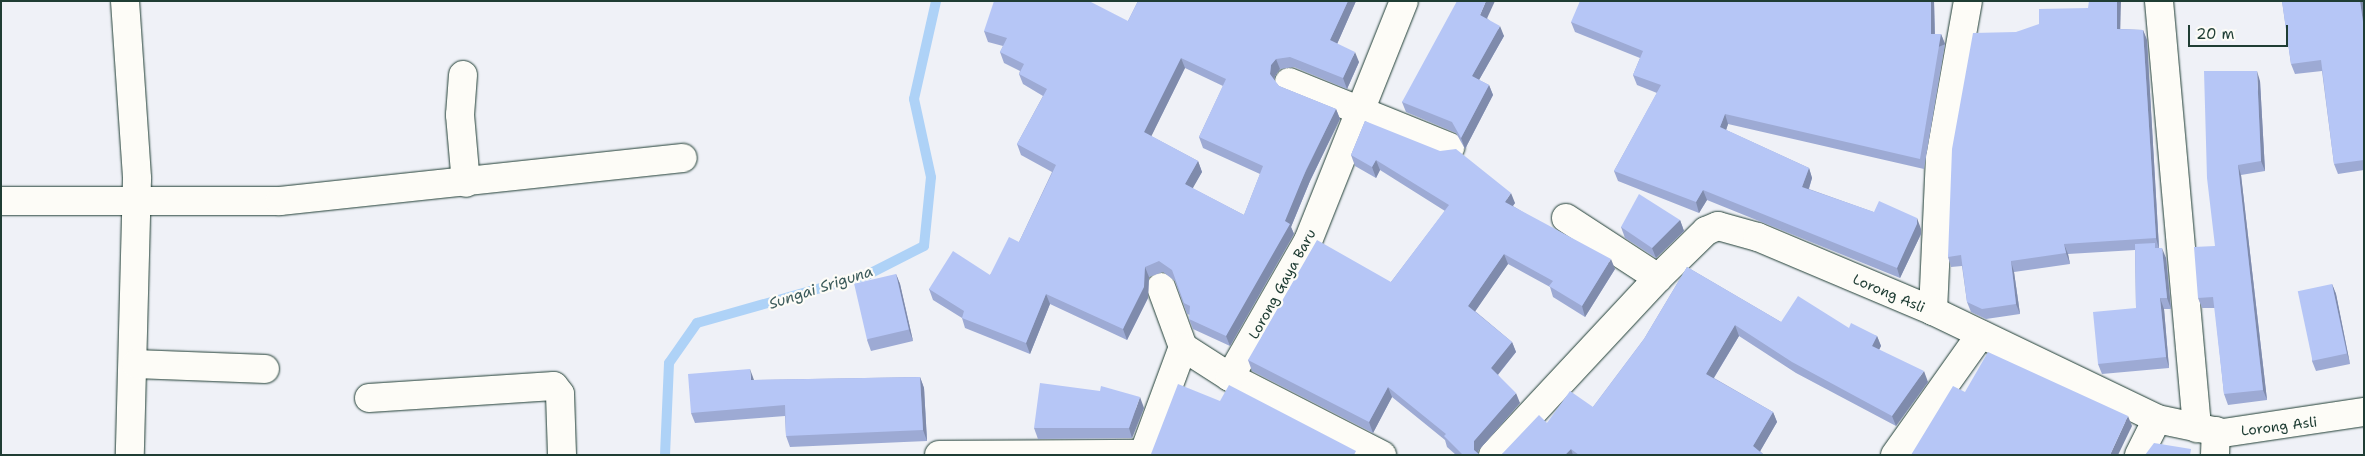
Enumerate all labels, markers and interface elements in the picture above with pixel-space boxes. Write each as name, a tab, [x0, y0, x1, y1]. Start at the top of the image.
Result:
scale bar	[2190, 15, 2290, 47]
text: 20 m	[2196, 24, 2235, 44]
street label: Lorong Gaya Baru	[1245, 226, 1319, 342]
water label: Sungai Sriguna	[767, 263, 875, 313]
street label: Lorong Asli	[1850, 270, 1928, 316]
street label: Lorong Asli	[2240, 413, 2318, 439]

